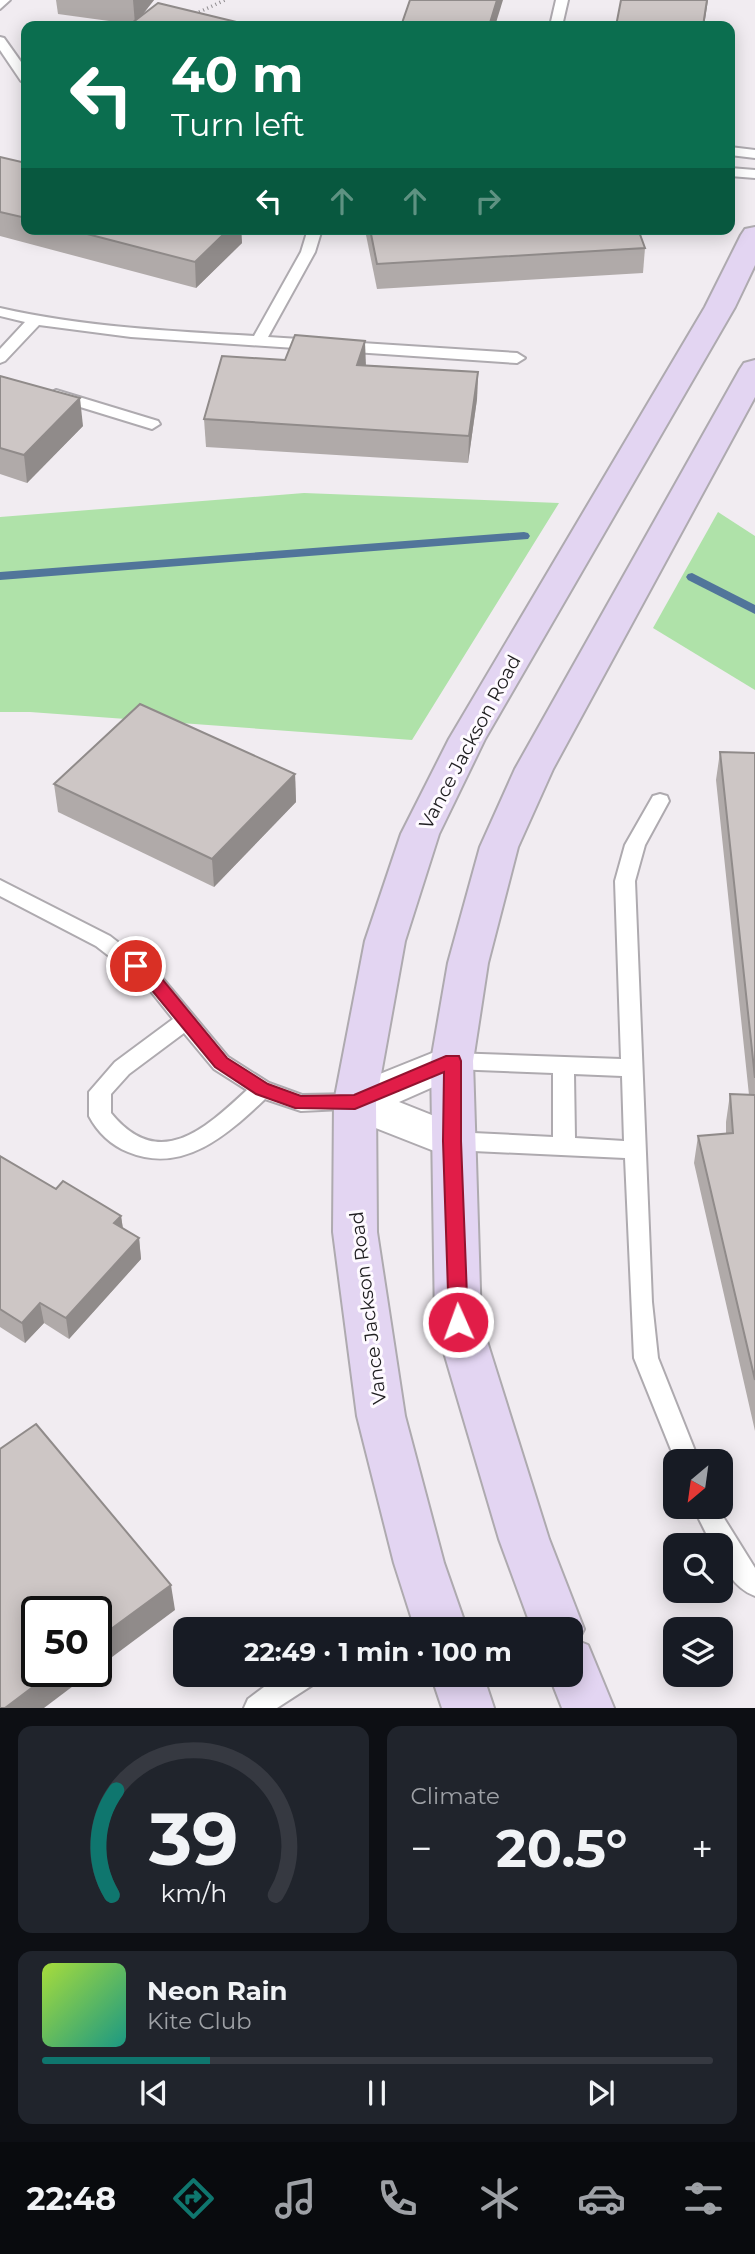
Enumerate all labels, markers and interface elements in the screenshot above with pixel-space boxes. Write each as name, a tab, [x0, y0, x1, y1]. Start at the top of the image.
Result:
text: 40 m	[171, 45, 303, 104]
icon: left	[56, 49, 147, 140]
text: Turn left	[171, 105, 305, 144]
icon: left	[250, 182, 288, 220]
icon: ahead	[323, 182, 361, 220]
icon: ahead	[396, 182, 434, 220]
icon: right	[469, 182, 507, 220]
street label: Vance Jackson Road	[414, 651, 526, 833]
pin	[106, 936, 166, 996]
icon: arrive	[117, 947, 155, 985]
street label: Vance Jackson Road	[345, 1210, 391, 1406]
position arrow	[421, 1285, 495, 1359]
north arrow	[663, 1449, 733, 1519]
map controls	[663, 1449, 733, 1687]
button: search	[663, 1533, 733, 1603]
speed limit sign: 50	[21, 1596, 112, 1687]
button: layers	[663, 1617, 733, 1687]
text: 22:49 · 1 min · 100 m	[244, 1636, 512, 1668]
text: Climate	[411, 1782, 500, 1810]
text: 39	[148, 1796, 238, 1884]
text: 20.5°	[496, 1817, 627, 1880]
text: −	[411, 1825, 432, 1872]
text: +	[691, 1825, 713, 1872]
text: km/h	[160, 1878, 227, 1908]
text: Neon Rain	[147, 1975, 288, 2007]
text: Kite Club	[147, 2007, 252, 2035]
icon: previous	[135, 2074, 173, 2112]
icon: pause	[358, 2074, 396, 2112]
icon: next	[582, 2074, 620, 2112]
icon: directions	[169, 2174, 218, 2223]
icon: music	[271, 2174, 320, 2223]
icon: phone	[373, 2174, 422, 2223]
icon: climate	[475, 2174, 524, 2223]
icon: car	[577, 2174, 626, 2223]
icon: filters	[679, 2174, 728, 2223]
text: 22:48	[27, 2179, 116, 2218]

